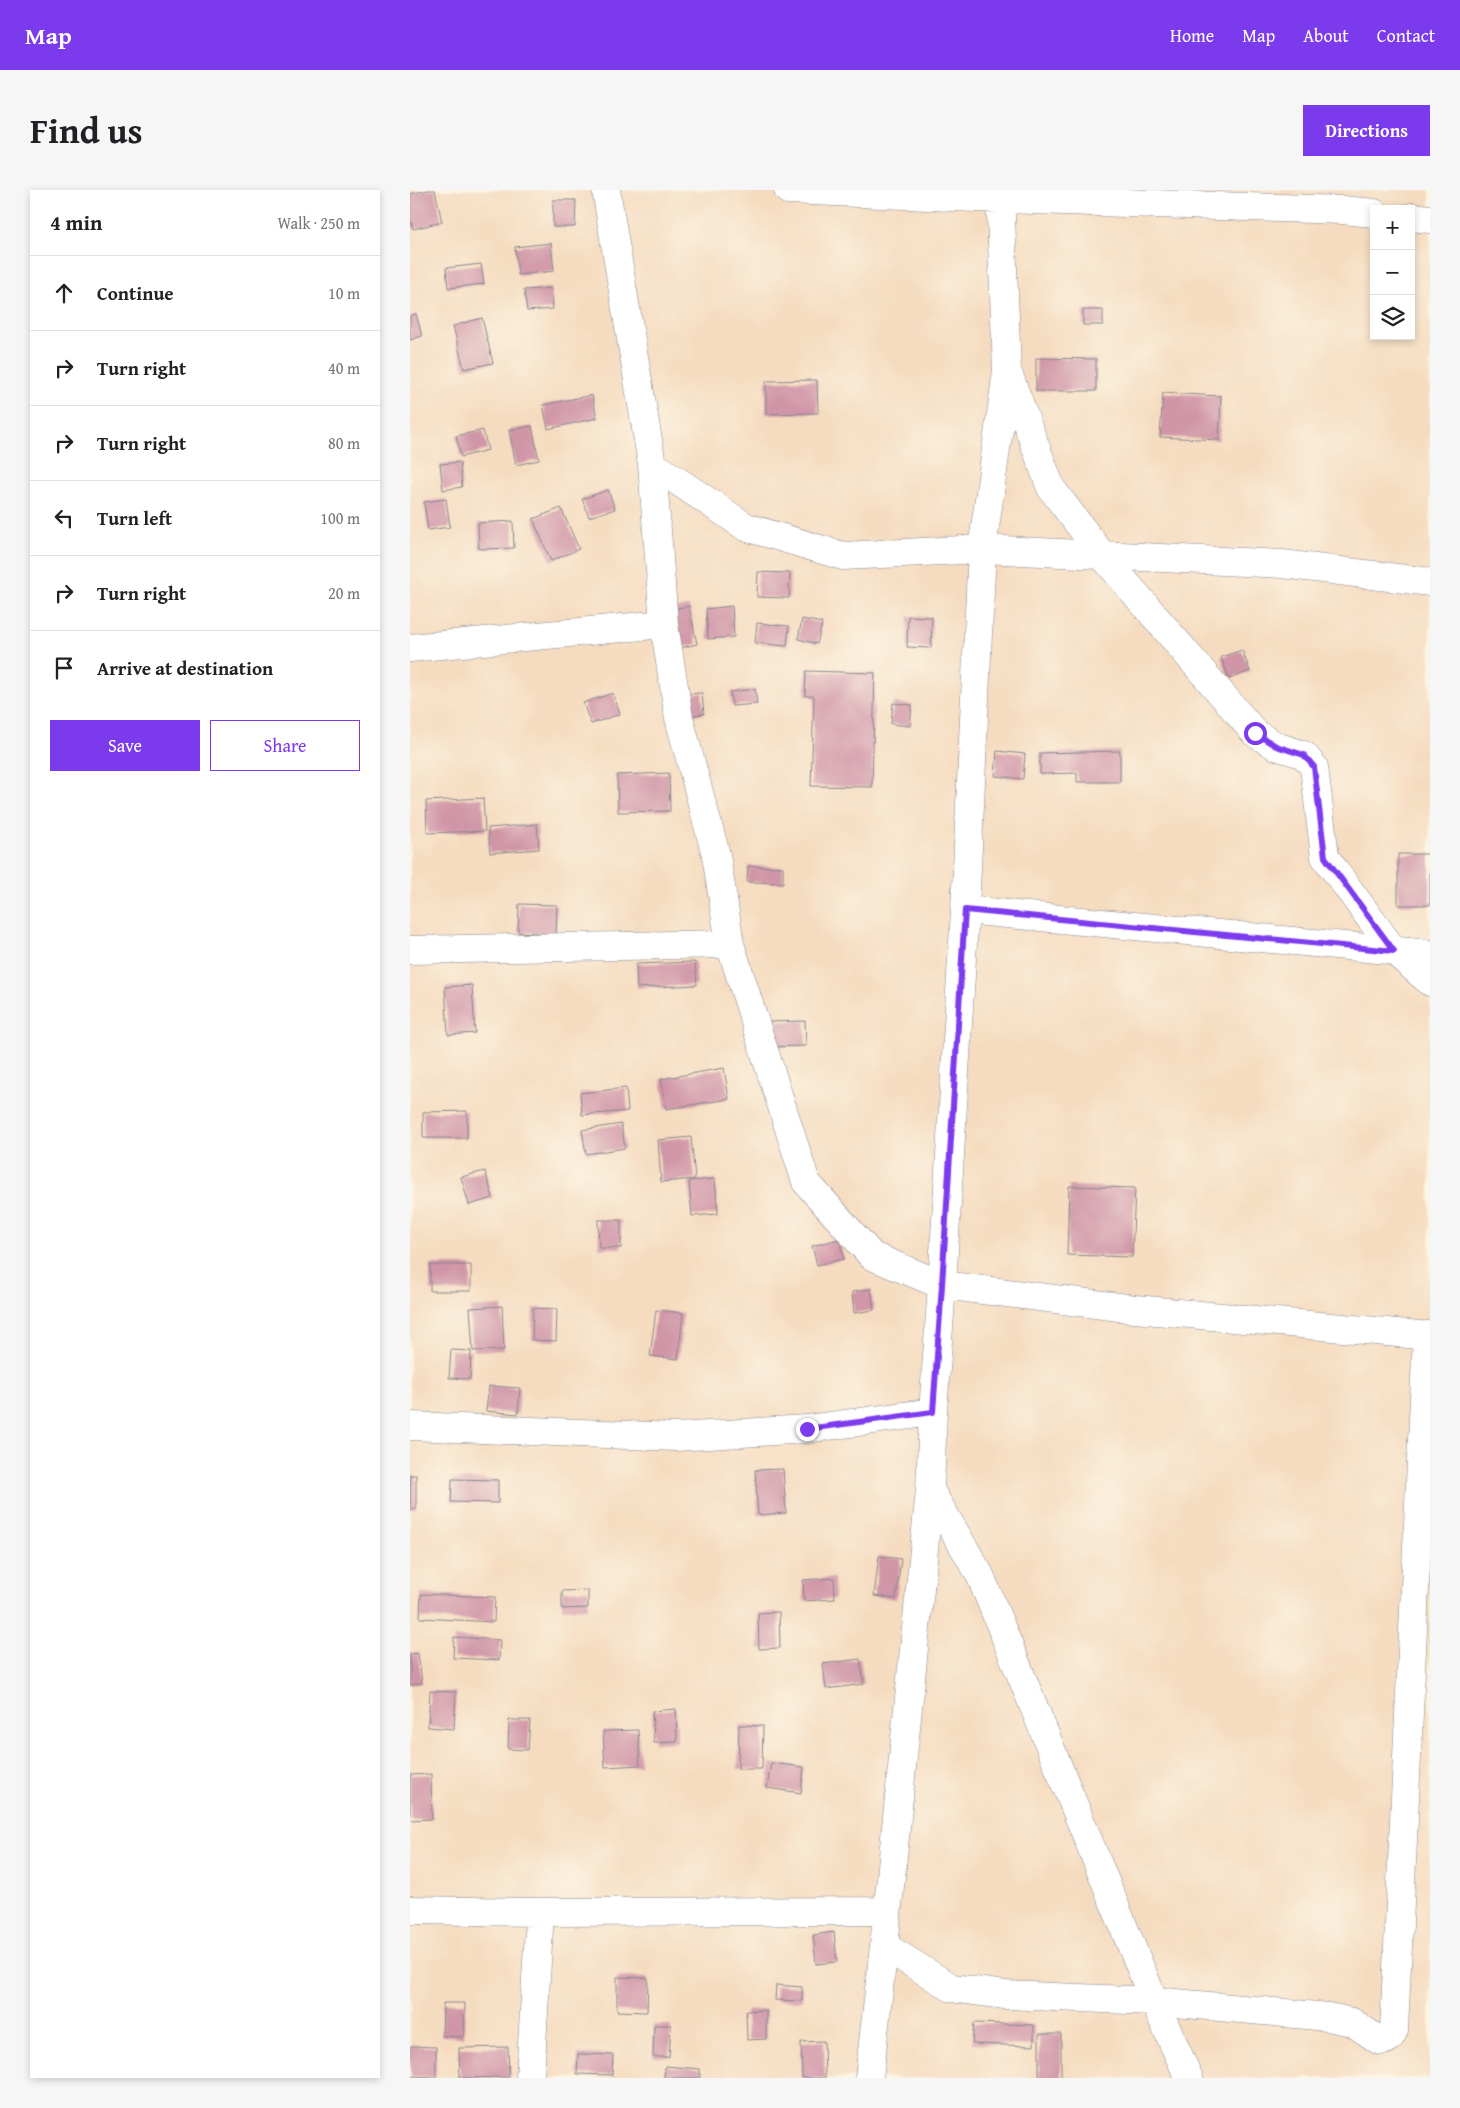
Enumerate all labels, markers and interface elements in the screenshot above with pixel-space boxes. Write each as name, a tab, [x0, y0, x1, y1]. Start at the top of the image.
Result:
text: Map	[25, 18, 72, 53]
text: Home	[1170, 22, 1214, 49]
text: Map	[1242, 22, 1275, 49]
text: About	[1303, 22, 1349, 49]
text: Contact	[1377, 22, 1435, 49]
text: Find us	[30, 105, 143, 156]
button: Directions	[1303, 105, 1430, 156]
map controls	[1370, 205, 1415, 340]
button: +	[1370, 205, 1415, 250]
text: 4 min	[50, 207, 102, 238]
text: Walk · 250 m	[277, 211, 360, 235]
button: −	[1370, 250, 1415, 295]
icon: ahead	[50, 279, 78, 307]
text: Continue	[97, 279, 174, 307]
text: 10 m	[328, 281, 360, 305]
button: layers	[1370, 295, 1415, 340]
icon: right	[50, 354, 78, 382]
text: Turn right	[97, 354, 186, 382]
text: 40 m	[328, 356, 360, 380]
icon: right	[50, 429, 78, 457]
text: Turn right	[97, 429, 186, 457]
text: 80 m	[328, 431, 360, 455]
icon: left	[50, 504, 78, 532]
text: Turn left	[97, 504, 172, 532]
text: 100 m	[320, 506, 360, 530]
icon: right	[50, 579, 78, 607]
text: Turn right	[97, 579, 186, 607]
text: 20 m	[328, 581, 360, 605]
icon: arrive	[50, 654, 78, 682]
text: Arrive at destination	[97, 654, 273, 682]
button: Save	[50, 720, 200, 771]
button: Share	[210, 720, 360, 771]
route start	[1244, 722, 1267, 745]
route end	[796, 1418, 819, 1441]

